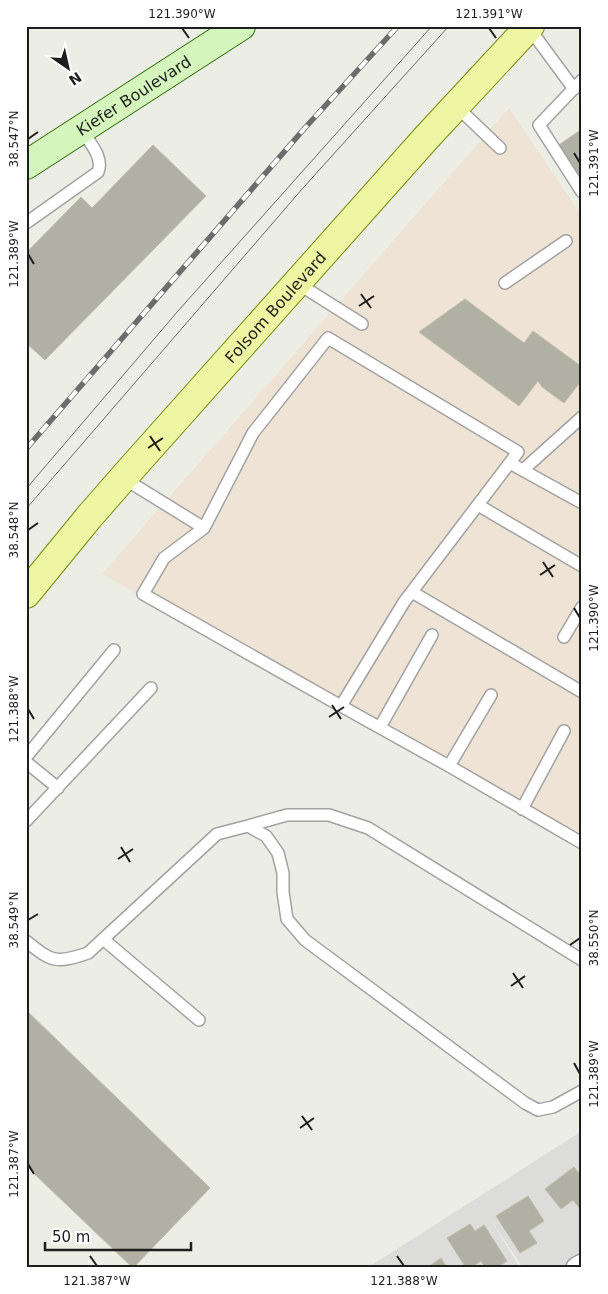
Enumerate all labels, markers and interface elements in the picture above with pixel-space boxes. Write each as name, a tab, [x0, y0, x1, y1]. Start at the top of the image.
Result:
text: 121.390°W	[148, 7, 216, 21]
text: 121.391°W	[455, 7, 523, 21]
north arrow	[42, 42, 92, 92]
street label: Kiefer Boulevard	[73, 51, 194, 140]
text: N	[66, 69, 85, 89]
text: 38.547°N	[7, 111, 21, 167]
text: 121.391°W	[587, 129, 601, 197]
text: 121.389°W	[7, 220, 21, 288]
street label: Folsom Boulevard	[221, 248, 330, 367]
text: 38.548°N	[7, 502, 21, 558]
text: 121.390°W	[587, 584, 601, 652]
text: 121.388°W	[7, 675, 21, 743]
text: 38.549°N	[7, 892, 21, 948]
text: 38.550°N	[587, 910, 601, 966]
text: 121.389°W	[587, 1040, 601, 1108]
text: 121.387°W	[7, 1130, 21, 1198]
scale bar	[45, 1219, 191, 1251]
text: 50 m	[52, 1228, 90, 1246]
text: 121.387°W	[63, 1274, 131, 1288]
text: 121.388°W	[370, 1274, 438, 1288]

